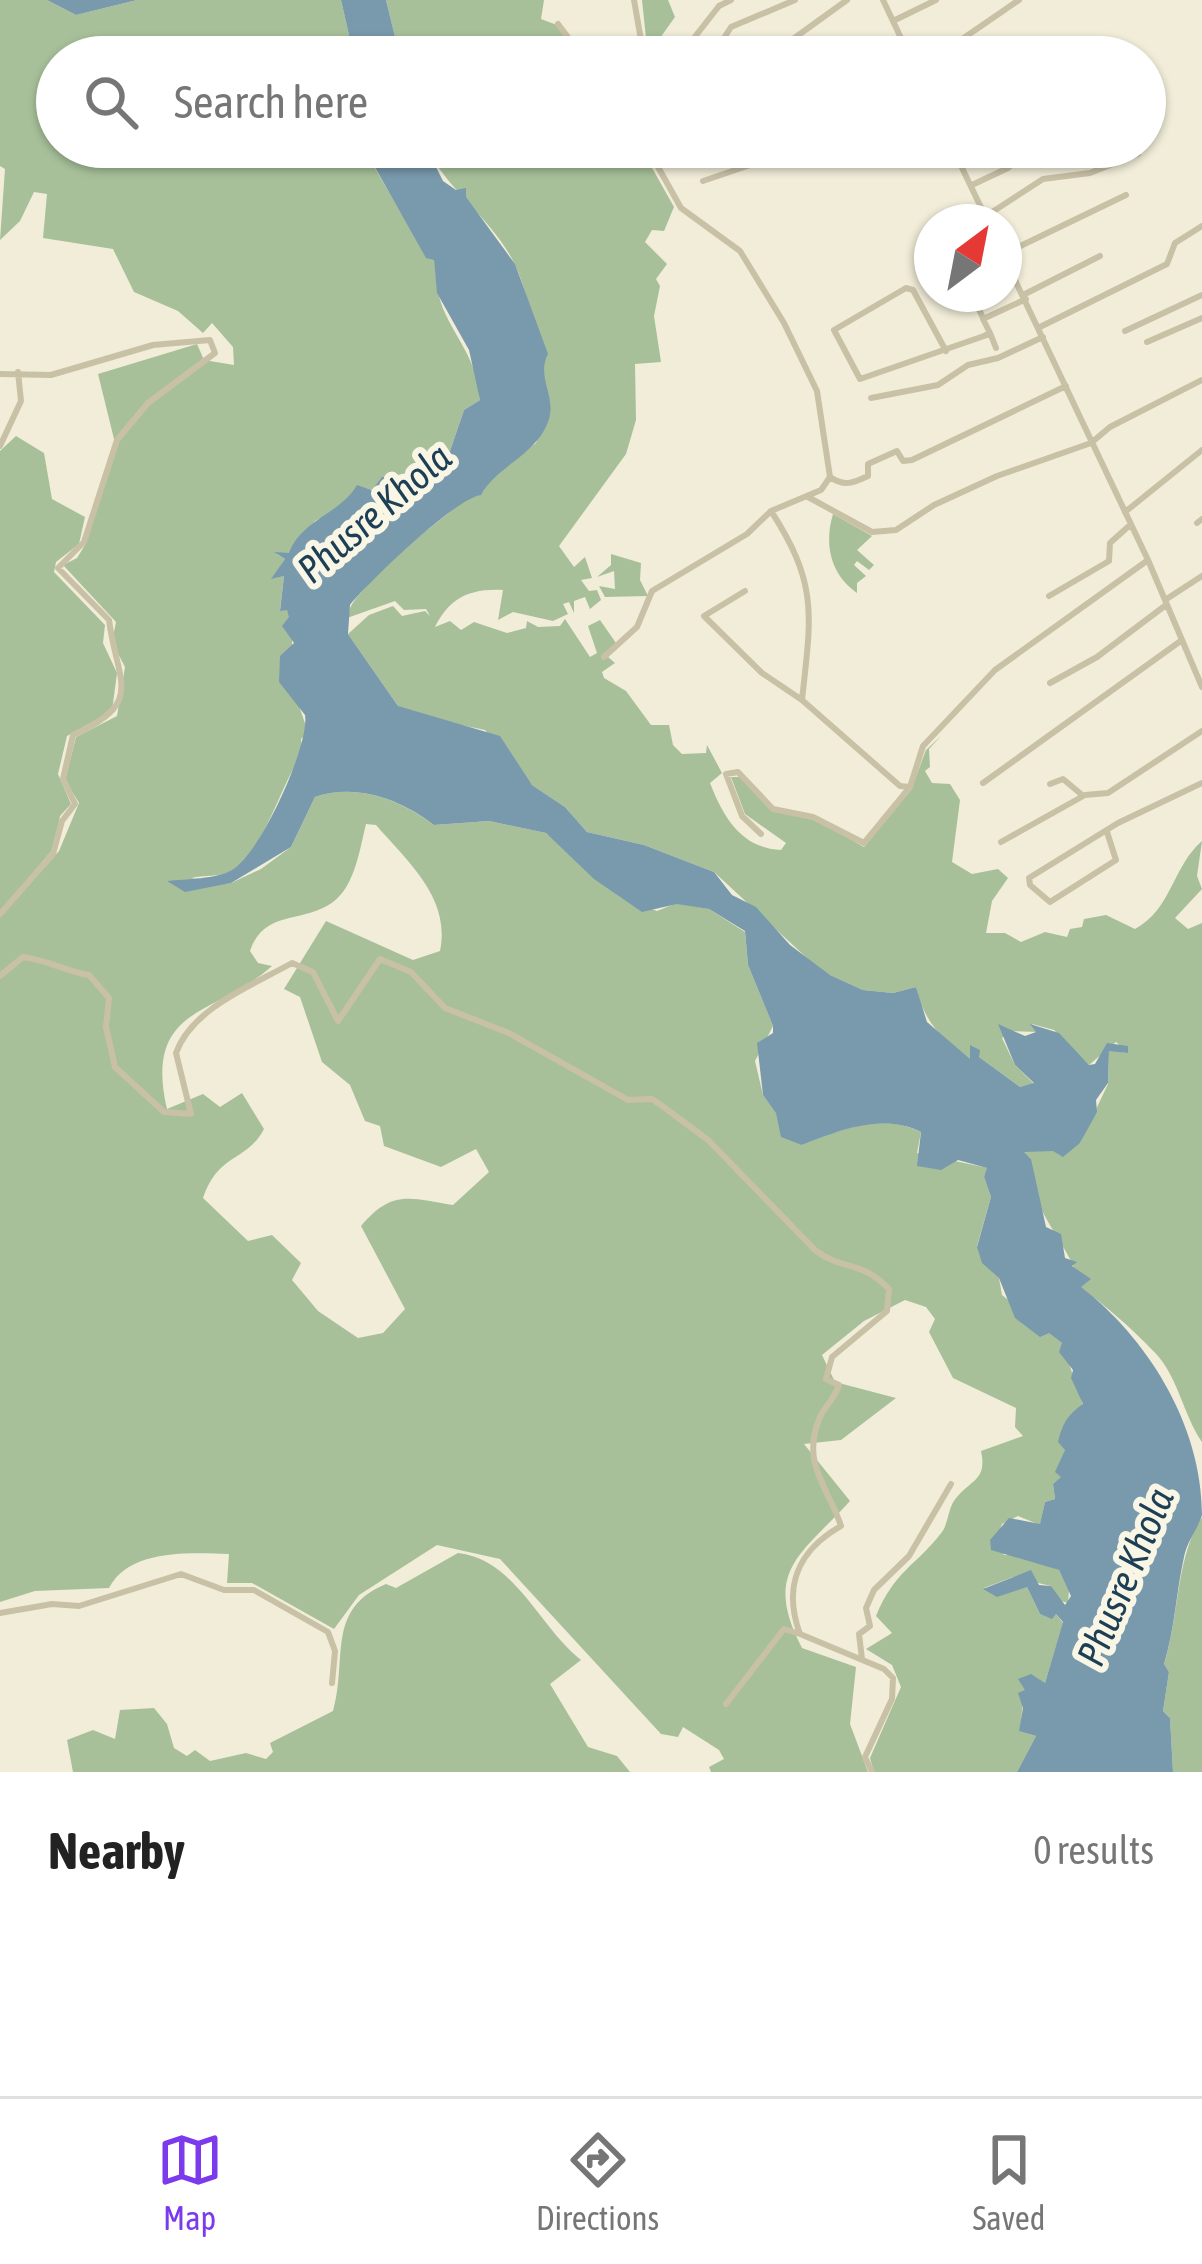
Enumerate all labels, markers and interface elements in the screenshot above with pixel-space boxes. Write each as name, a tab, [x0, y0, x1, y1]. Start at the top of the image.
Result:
search box	[36, 36, 1166, 168]
icon: search	[78, 69, 144, 135]
text: Search here	[174, 76, 368, 128]
north arrow	[914, 204, 1022, 312]
water label: Phusre Khola	[289, 435, 459, 591]
water label: Phusre Khola	[1068, 1482, 1182, 1672]
text: Nearby	[48, 1821, 185, 1880]
text: 0 results	[1033, 1828, 1154, 1872]
tab: Map	[157, 2127, 223, 2237]
tab: Directions	[536, 2127, 659, 2237]
tab: Saved	[972, 2127, 1045, 2237]

